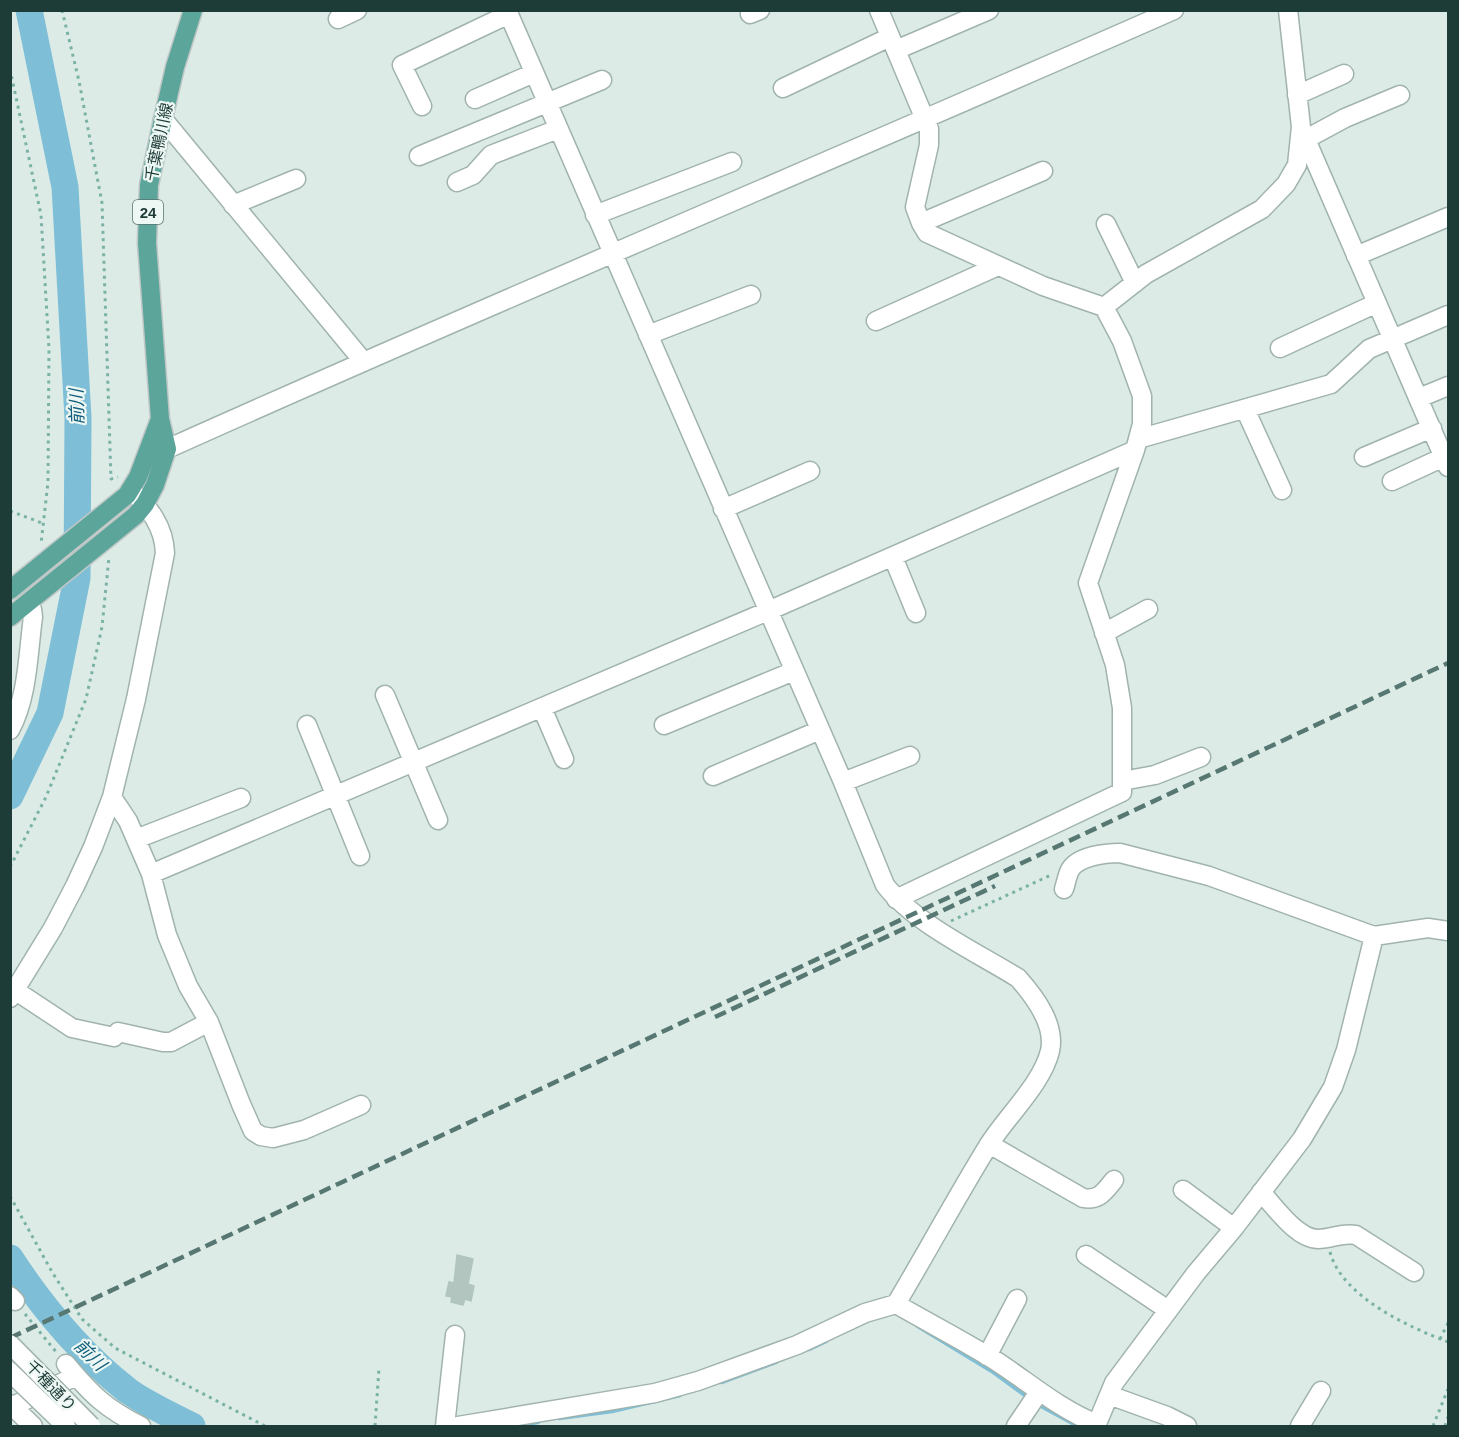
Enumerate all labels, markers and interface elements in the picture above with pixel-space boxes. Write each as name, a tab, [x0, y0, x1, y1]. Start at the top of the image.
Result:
street label: 千葉鴨川線	[142, 101, 176, 183]
road number: 24	[133, 200, 163, 224]
water label: 前川	[66, 387, 88, 425]
water label: 前川	[70, 1335, 111, 1376]
street label: 千種通り	[23, 1357, 79, 1415]

